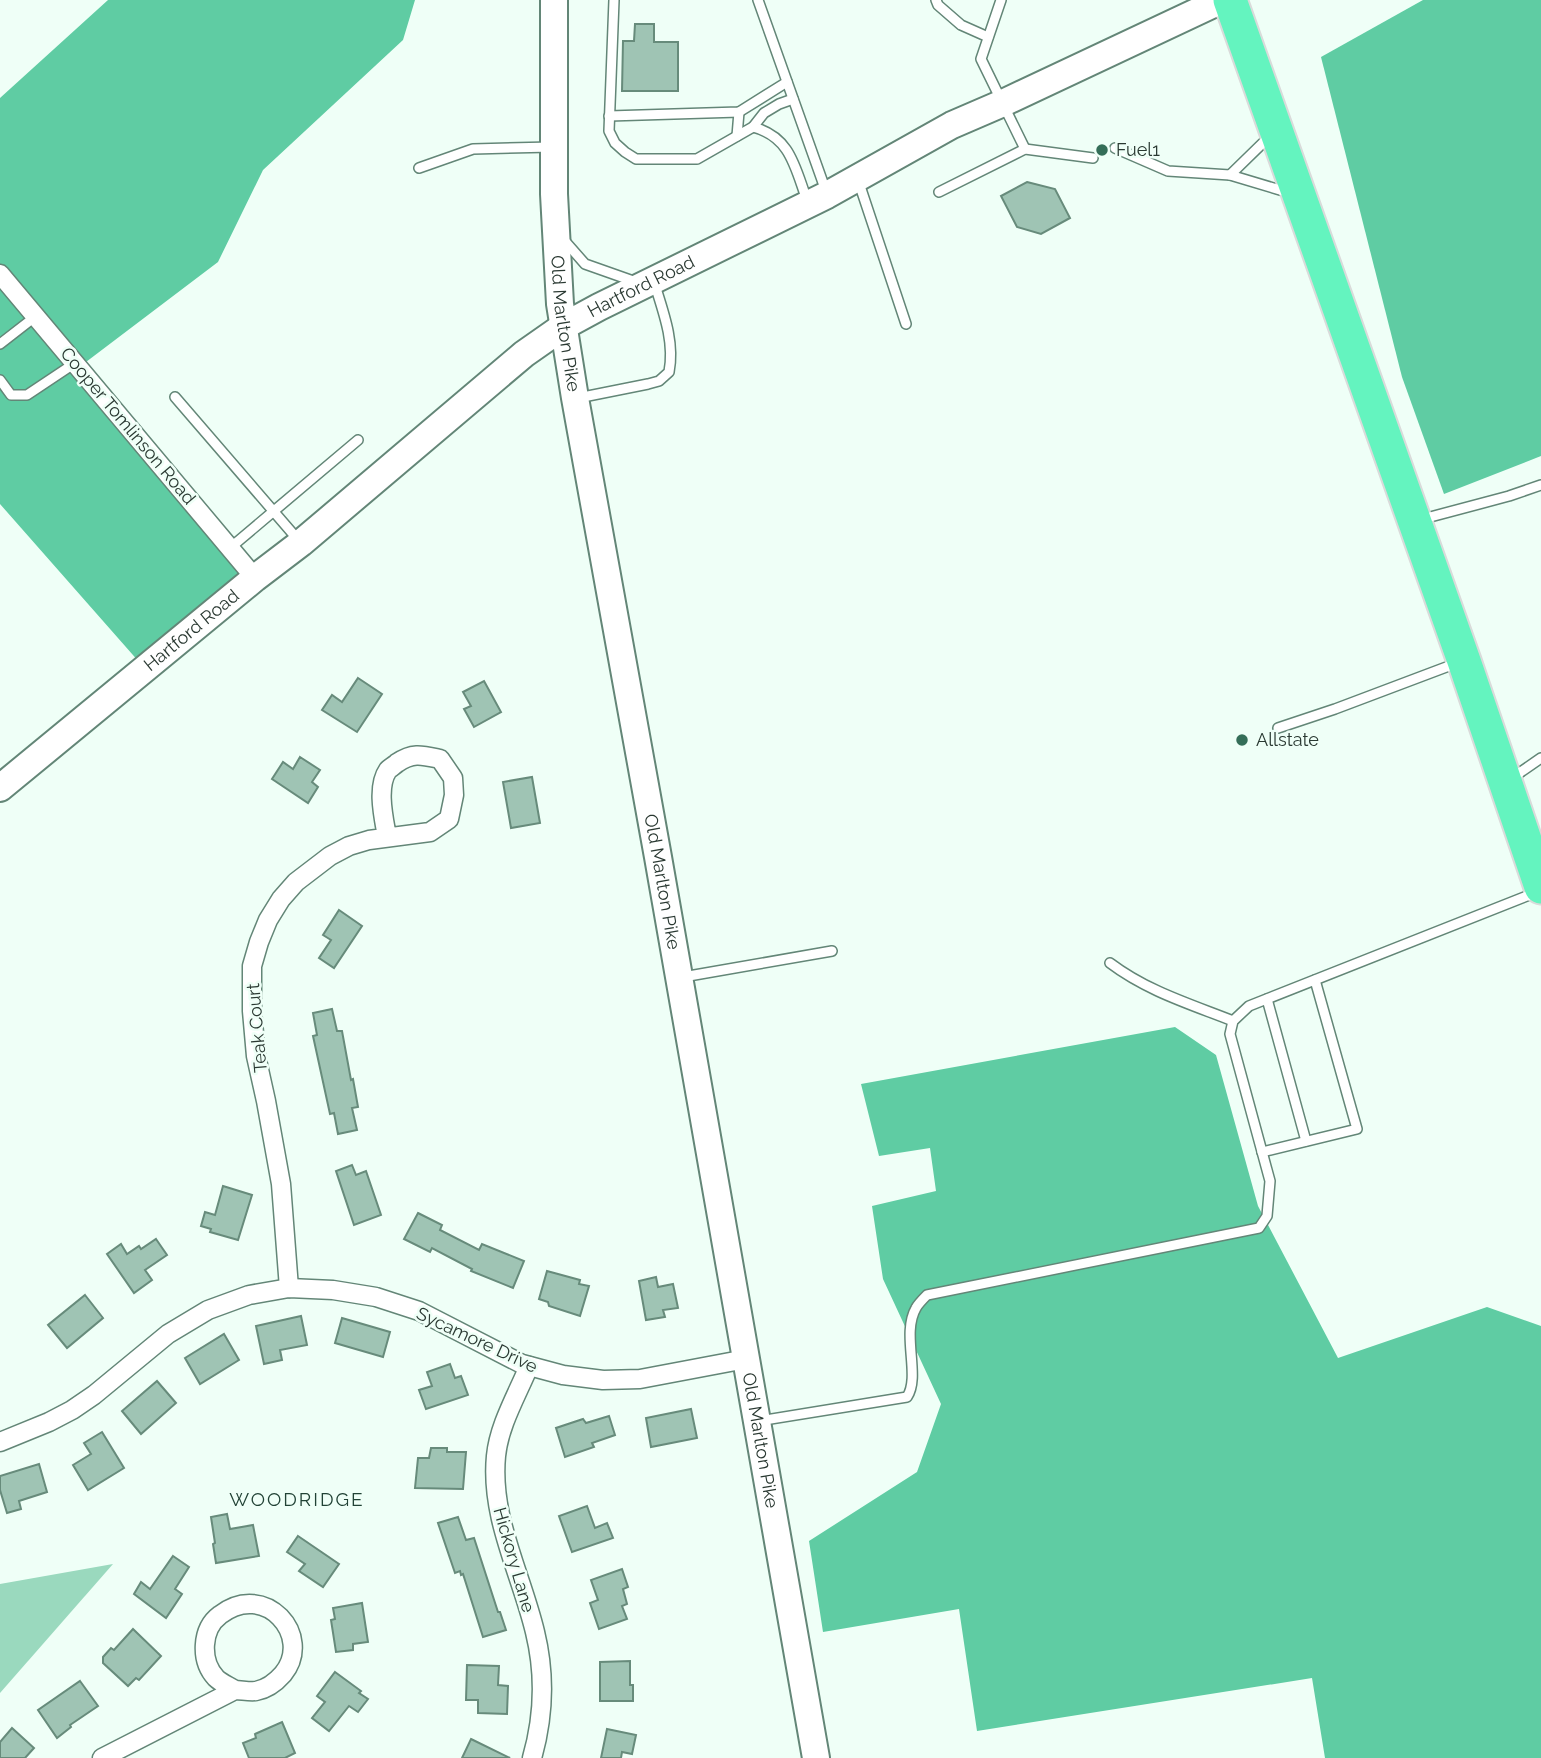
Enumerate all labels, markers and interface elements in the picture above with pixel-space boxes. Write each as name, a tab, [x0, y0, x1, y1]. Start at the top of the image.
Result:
place label: Fuel1	[1116, 139, 1160, 160]
marker: Fuel1	[1094, 142, 1110, 158]
street label: Hartford Road	[584, 251, 698, 321]
street label: Old Marlton Pike	[547, 255, 585, 393]
street label: Cooper Tomlinson Road	[57, 343, 200, 508]
street label: Hartford Road	[139, 585, 243, 675]
place label: Allstate	[1256, 729, 1319, 750]
marker: Allstate	[1234, 732, 1250, 748]
street label: Old Marlton Pike	[640, 812, 685, 952]
street label: Teak Court	[242, 983, 271, 1074]
street label: Sycamore Drive	[413, 1302, 541, 1377]
street label: Old Marlton Pike	[739, 1371, 783, 1510]
district label: WOODRIDGE	[229, 1488, 365, 1510]
street label: Hickory Lane	[489, 1505, 540, 1615]

